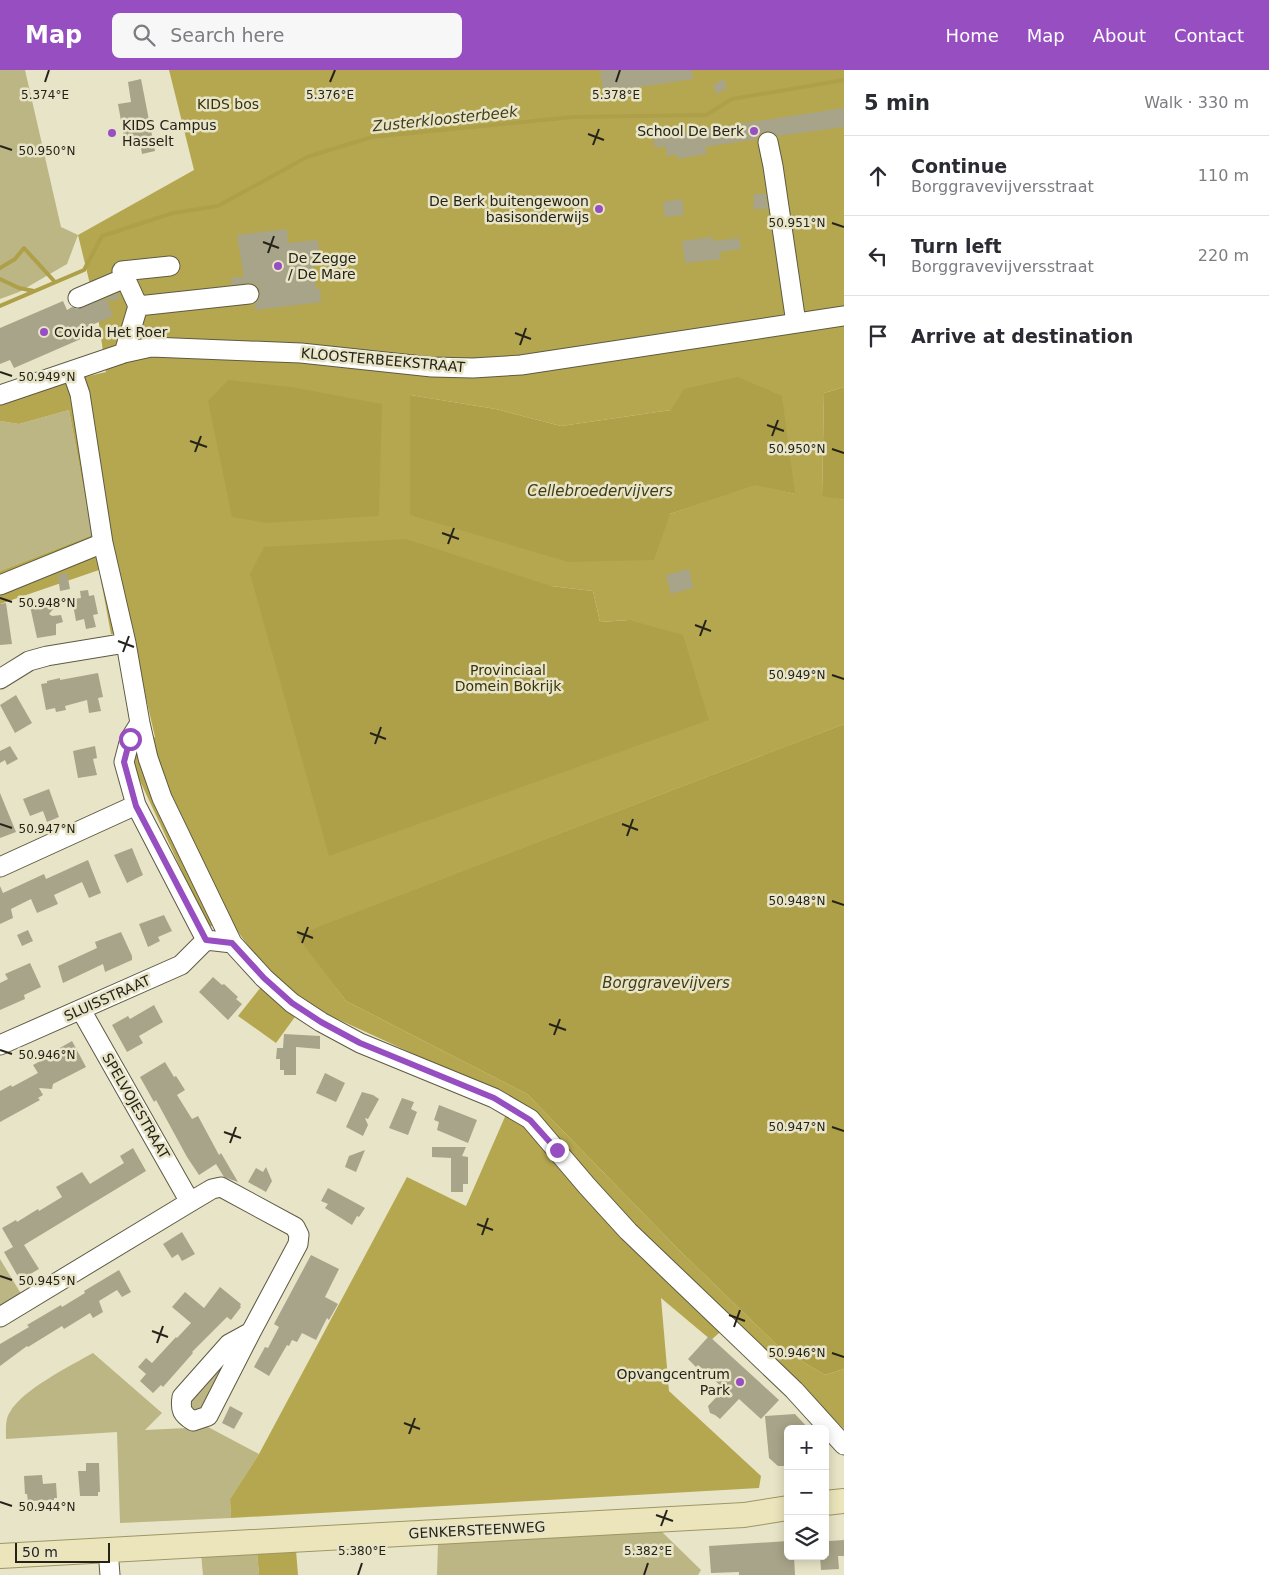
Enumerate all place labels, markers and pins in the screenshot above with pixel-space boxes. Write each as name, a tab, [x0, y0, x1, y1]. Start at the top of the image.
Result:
place label: KIDS Campus Hasselt	[122, 117, 216, 149]
place label: School De Berk	[637, 123, 745, 139]
marker: School De Berk	[748, 125, 760, 137]
marker: KIDS Campus Hasselt	[106, 127, 118, 139]
place label: De Berk buitengewoon basisonderwijs	[429, 193, 589, 225]
marker: De Berk buitengewoon basisonderwijs	[593, 203, 605, 215]
place label: De Zegge / De Mare	[288, 250, 356, 282]
marker: De Zegge / De Mare	[272, 260, 284, 272]
place label: Covida Het Roer	[54, 324, 168, 340]
marker: Covida Het Roer	[38, 326, 50, 338]
place label: Opvangcentrum Park	[617, 1366, 731, 1398]
marker: Opvangcentrum Park	[734, 1376, 746, 1388]

